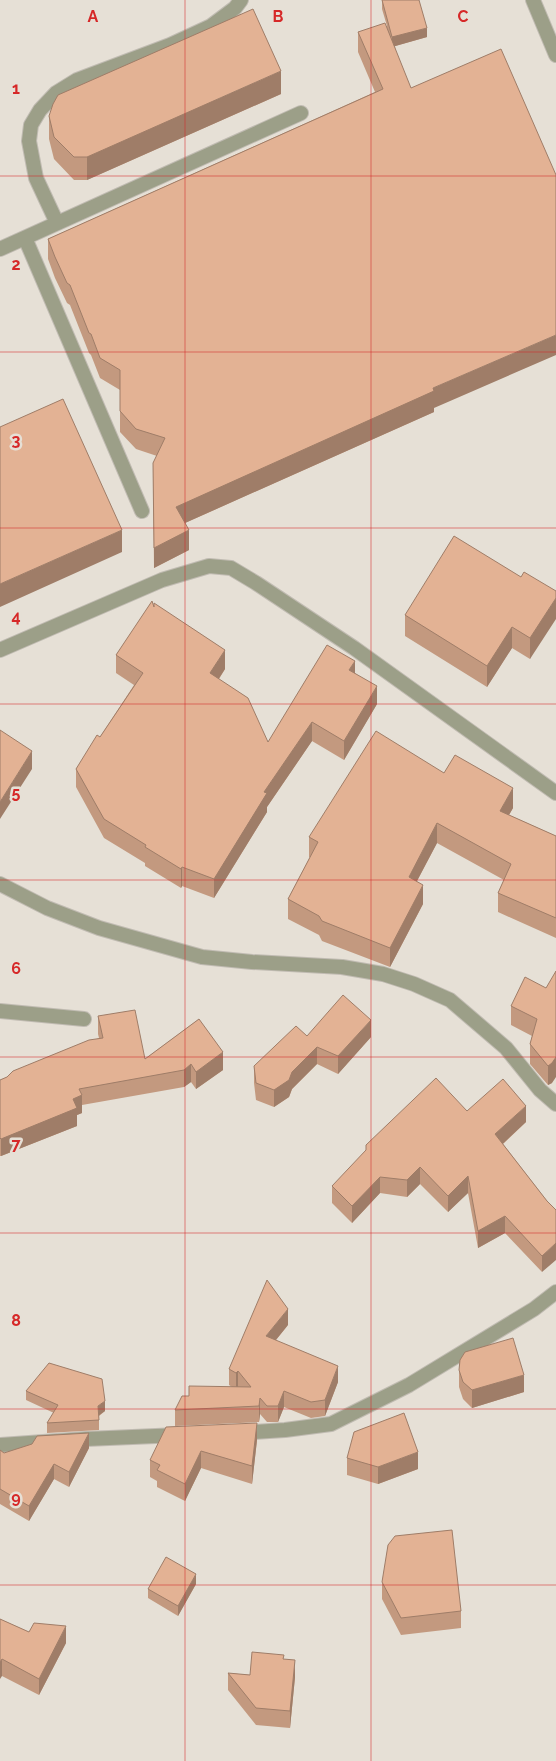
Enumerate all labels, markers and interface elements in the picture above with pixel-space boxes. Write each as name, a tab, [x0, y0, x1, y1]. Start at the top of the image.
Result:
text: A	[88, 7, 99, 26]
text: B	[273, 7, 284, 26]
text: C	[458, 7, 469, 26]
text: 1	[12, 79, 20, 98]
text: 2	[11, 255, 21, 274]
text: 3	[12, 431, 21, 450]
text: 4	[11, 607, 21, 626]
text: 5	[12, 783, 21, 802]
text: 6	[11, 959, 21, 978]
text: 7	[12, 1135, 21, 1154]
text: 8	[11, 1311, 21, 1330]
text: 9	[11, 1488, 21, 1507]

